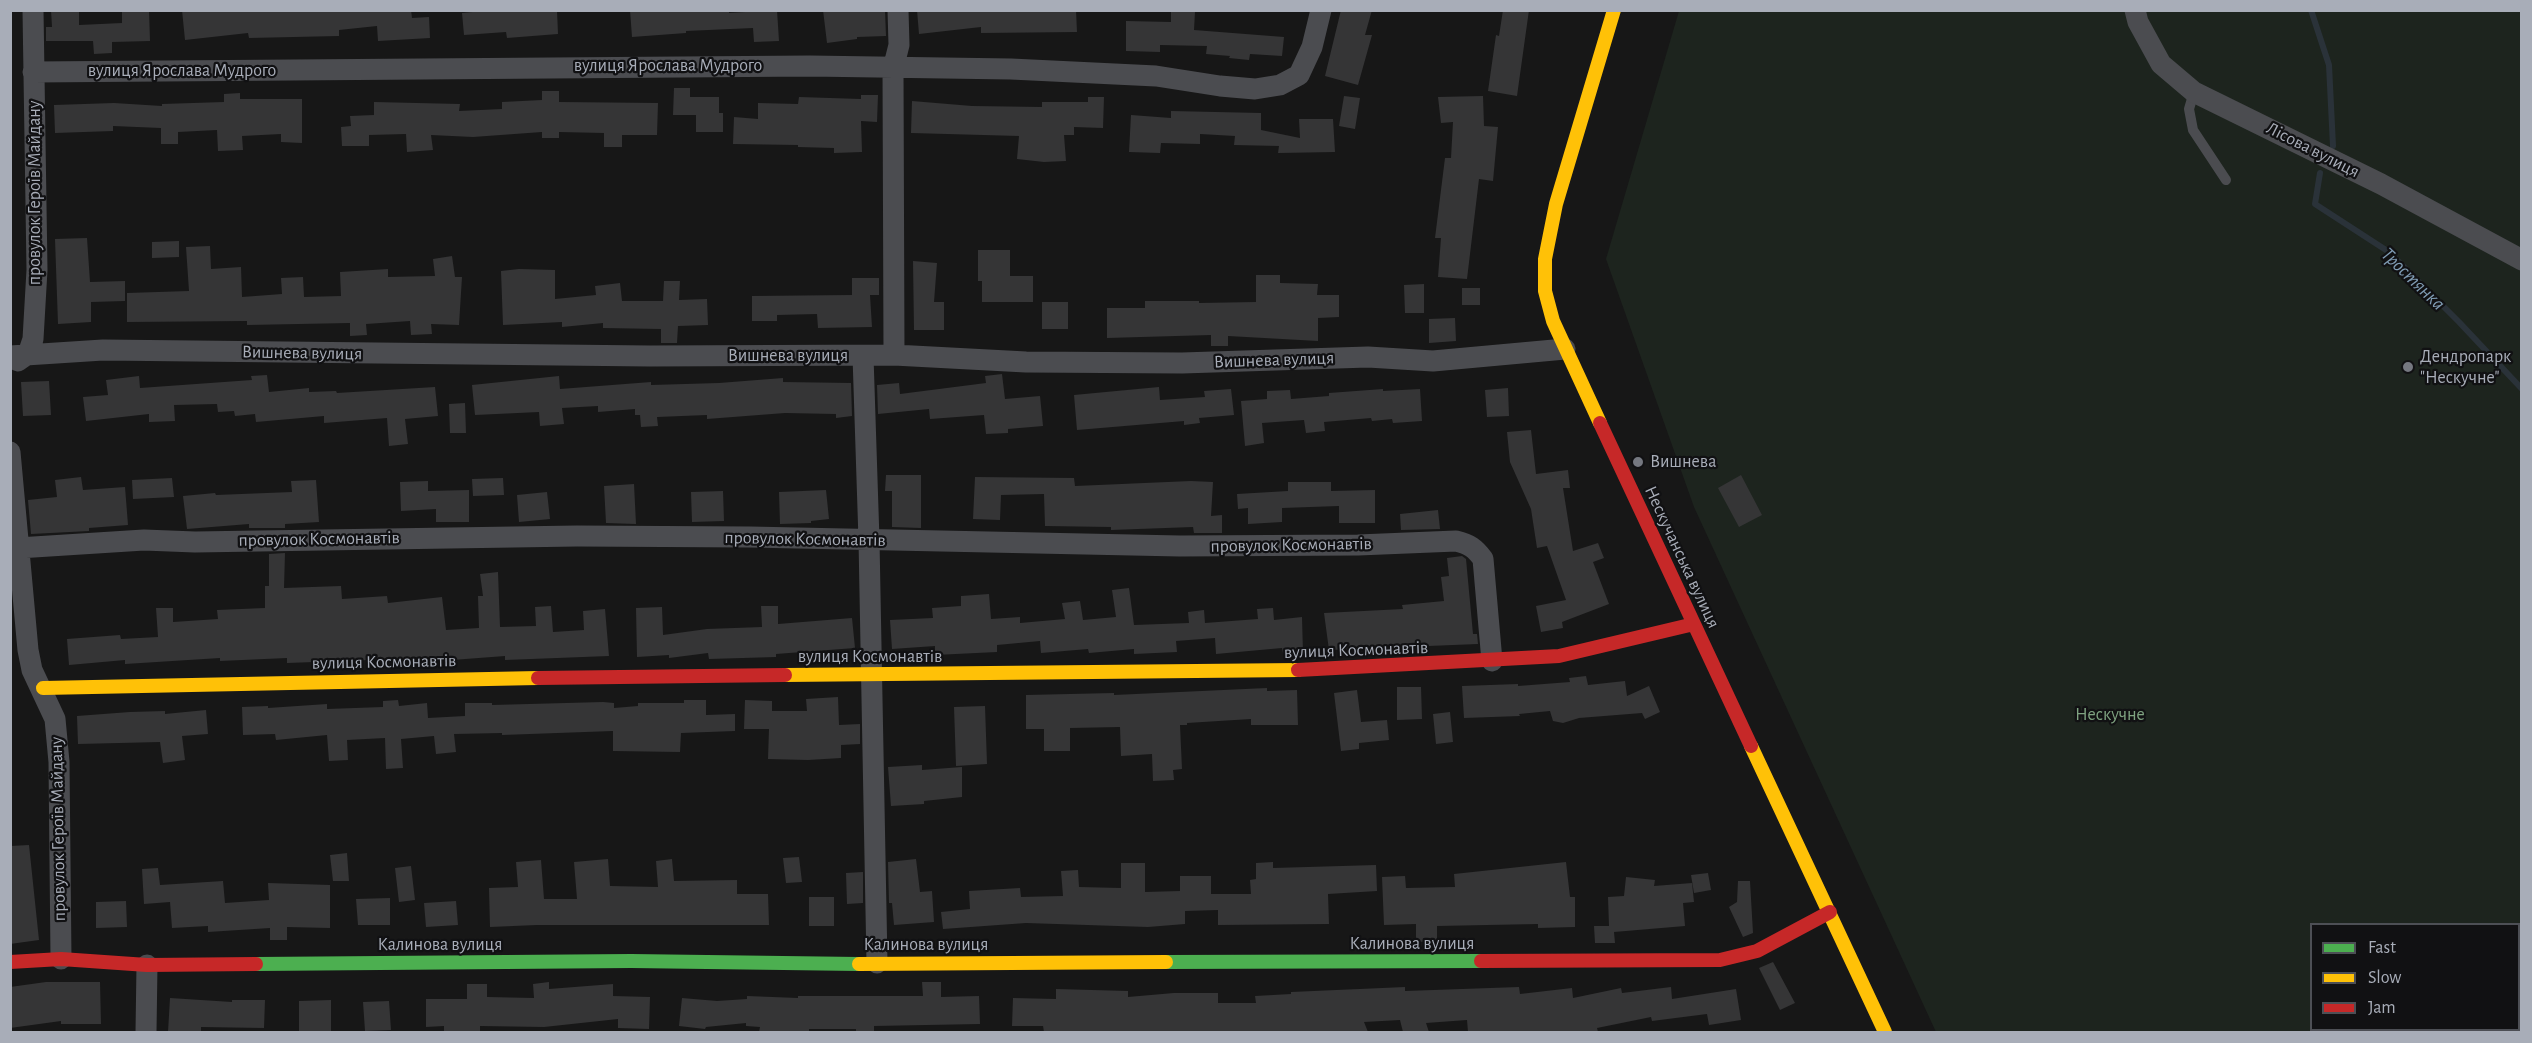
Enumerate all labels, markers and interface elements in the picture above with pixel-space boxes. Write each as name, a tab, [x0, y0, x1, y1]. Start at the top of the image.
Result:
street label: вулиця Ярослава Мудрого	[574, 55, 762, 77]
street label: вулиця Ярослава Мудрого	[88, 60, 276, 82]
street label: провулок Героїв Майдану	[24, 101, 46, 285]
street label: Лісова вулиця	[2263, 117, 2363, 183]
water label: Тростянка	[2376, 242, 2450, 316]
street label: Вишнева вулиця	[242, 341, 362, 365]
street label: Вишнева вулиця	[728, 345, 848, 367]
place label: Дендропарк "Нескучне"	[2420, 346, 2511, 388]
street label: Вишнева вулиця	[1213, 347, 1335, 373]
marker: Дендропарк "Нескучне"	[2401, 360, 2415, 374]
place label: Вишнева	[1650, 451, 1716, 473]
marker: Вишнева	[1631, 455, 1645, 469]
street label: Нескучанська вулиця	[1640, 482, 1724, 632]
street label: провулок Космонавтів	[238, 527, 400, 551]
street label: провулок Космонавтів	[724, 527, 886, 551]
street label: провулок Космонавтів	[1210, 533, 1372, 557]
street label: вулиця Космонавтів	[1283, 637, 1429, 663]
street label: вулиця Космонавтів	[798, 646, 942, 668]
street label: вулиця Космонавтів	[311, 650, 457, 674]
park label: Нескучне	[2075, 704, 2145, 726]
street label: провулок Героїв Майдану	[46, 736, 70, 922]
legend	[2310, 923, 2520, 1031]
street label: Калинова вулиця	[1350, 933, 1474, 955]
street label: Калинова вулиця	[378, 934, 502, 956]
street label: Калинова вулиця	[864, 934, 988, 956]
text: Fast	[2368, 939, 2396, 957]
text: Slow	[2368, 969, 2401, 987]
text: Jam	[2368, 999, 2396, 1017]

